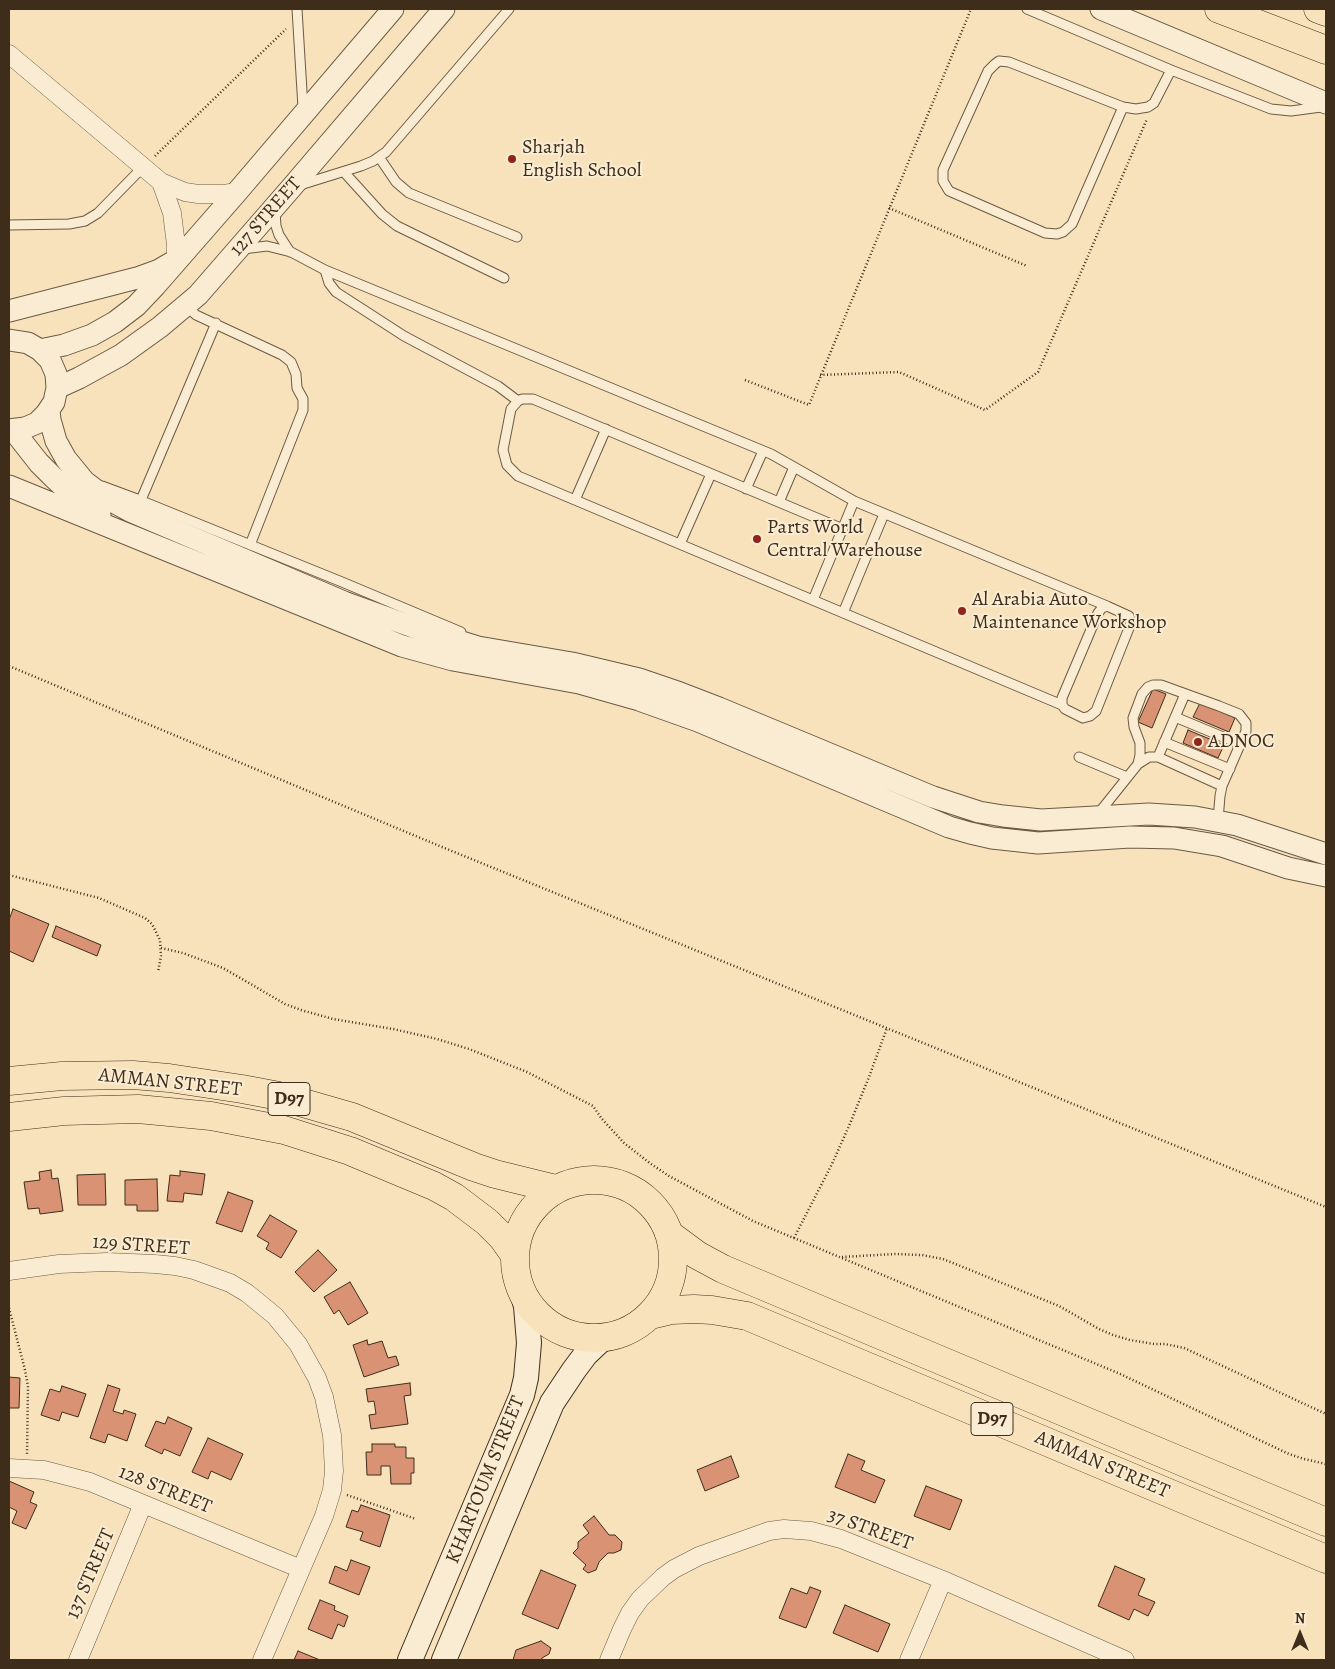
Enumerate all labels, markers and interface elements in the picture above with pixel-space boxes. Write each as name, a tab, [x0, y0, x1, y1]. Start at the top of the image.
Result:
place label: Sharjah English School	[522, 136, 642, 183]
marker: Sharjah English School	[506, 153, 518, 165]
street label: 127 STREET	[225, 173, 307, 261]
place label: Parts World Central Warehouse	[767, 516, 922, 563]
marker: Parts World Central Warehouse	[751, 533, 763, 545]
place label: Al Arabia Auto Maintenance Workshop	[972, 588, 1166, 635]
marker: Al Arabia Auto Maintenance Workshop	[956, 605, 968, 617]
place label: ADNOC	[1208, 730, 1274, 754]
marker: ADNOC	[1192, 736, 1204, 748]
street label: AMMAN STREET	[97, 1064, 243, 1102]
road number: D97	[268, 1082, 310, 1116]
street label: 129 STREET	[91, 1231, 191, 1261]
street label: KHARTOUM STREET	[441, 1393, 531, 1567]
road number: D97	[971, 1402, 1013, 1436]
street label: AMMAN STREET	[1031, 1426, 1173, 1504]
street label: 128 STREET	[115, 1460, 215, 1520]
street label: 37 STREET	[824, 1504, 916, 1556]
street label: 137 STREET	[61, 1525, 121, 1623]
north arrow	[1275, 1609, 1325, 1659]
text: N	[1295, 1609, 1305, 1628]

